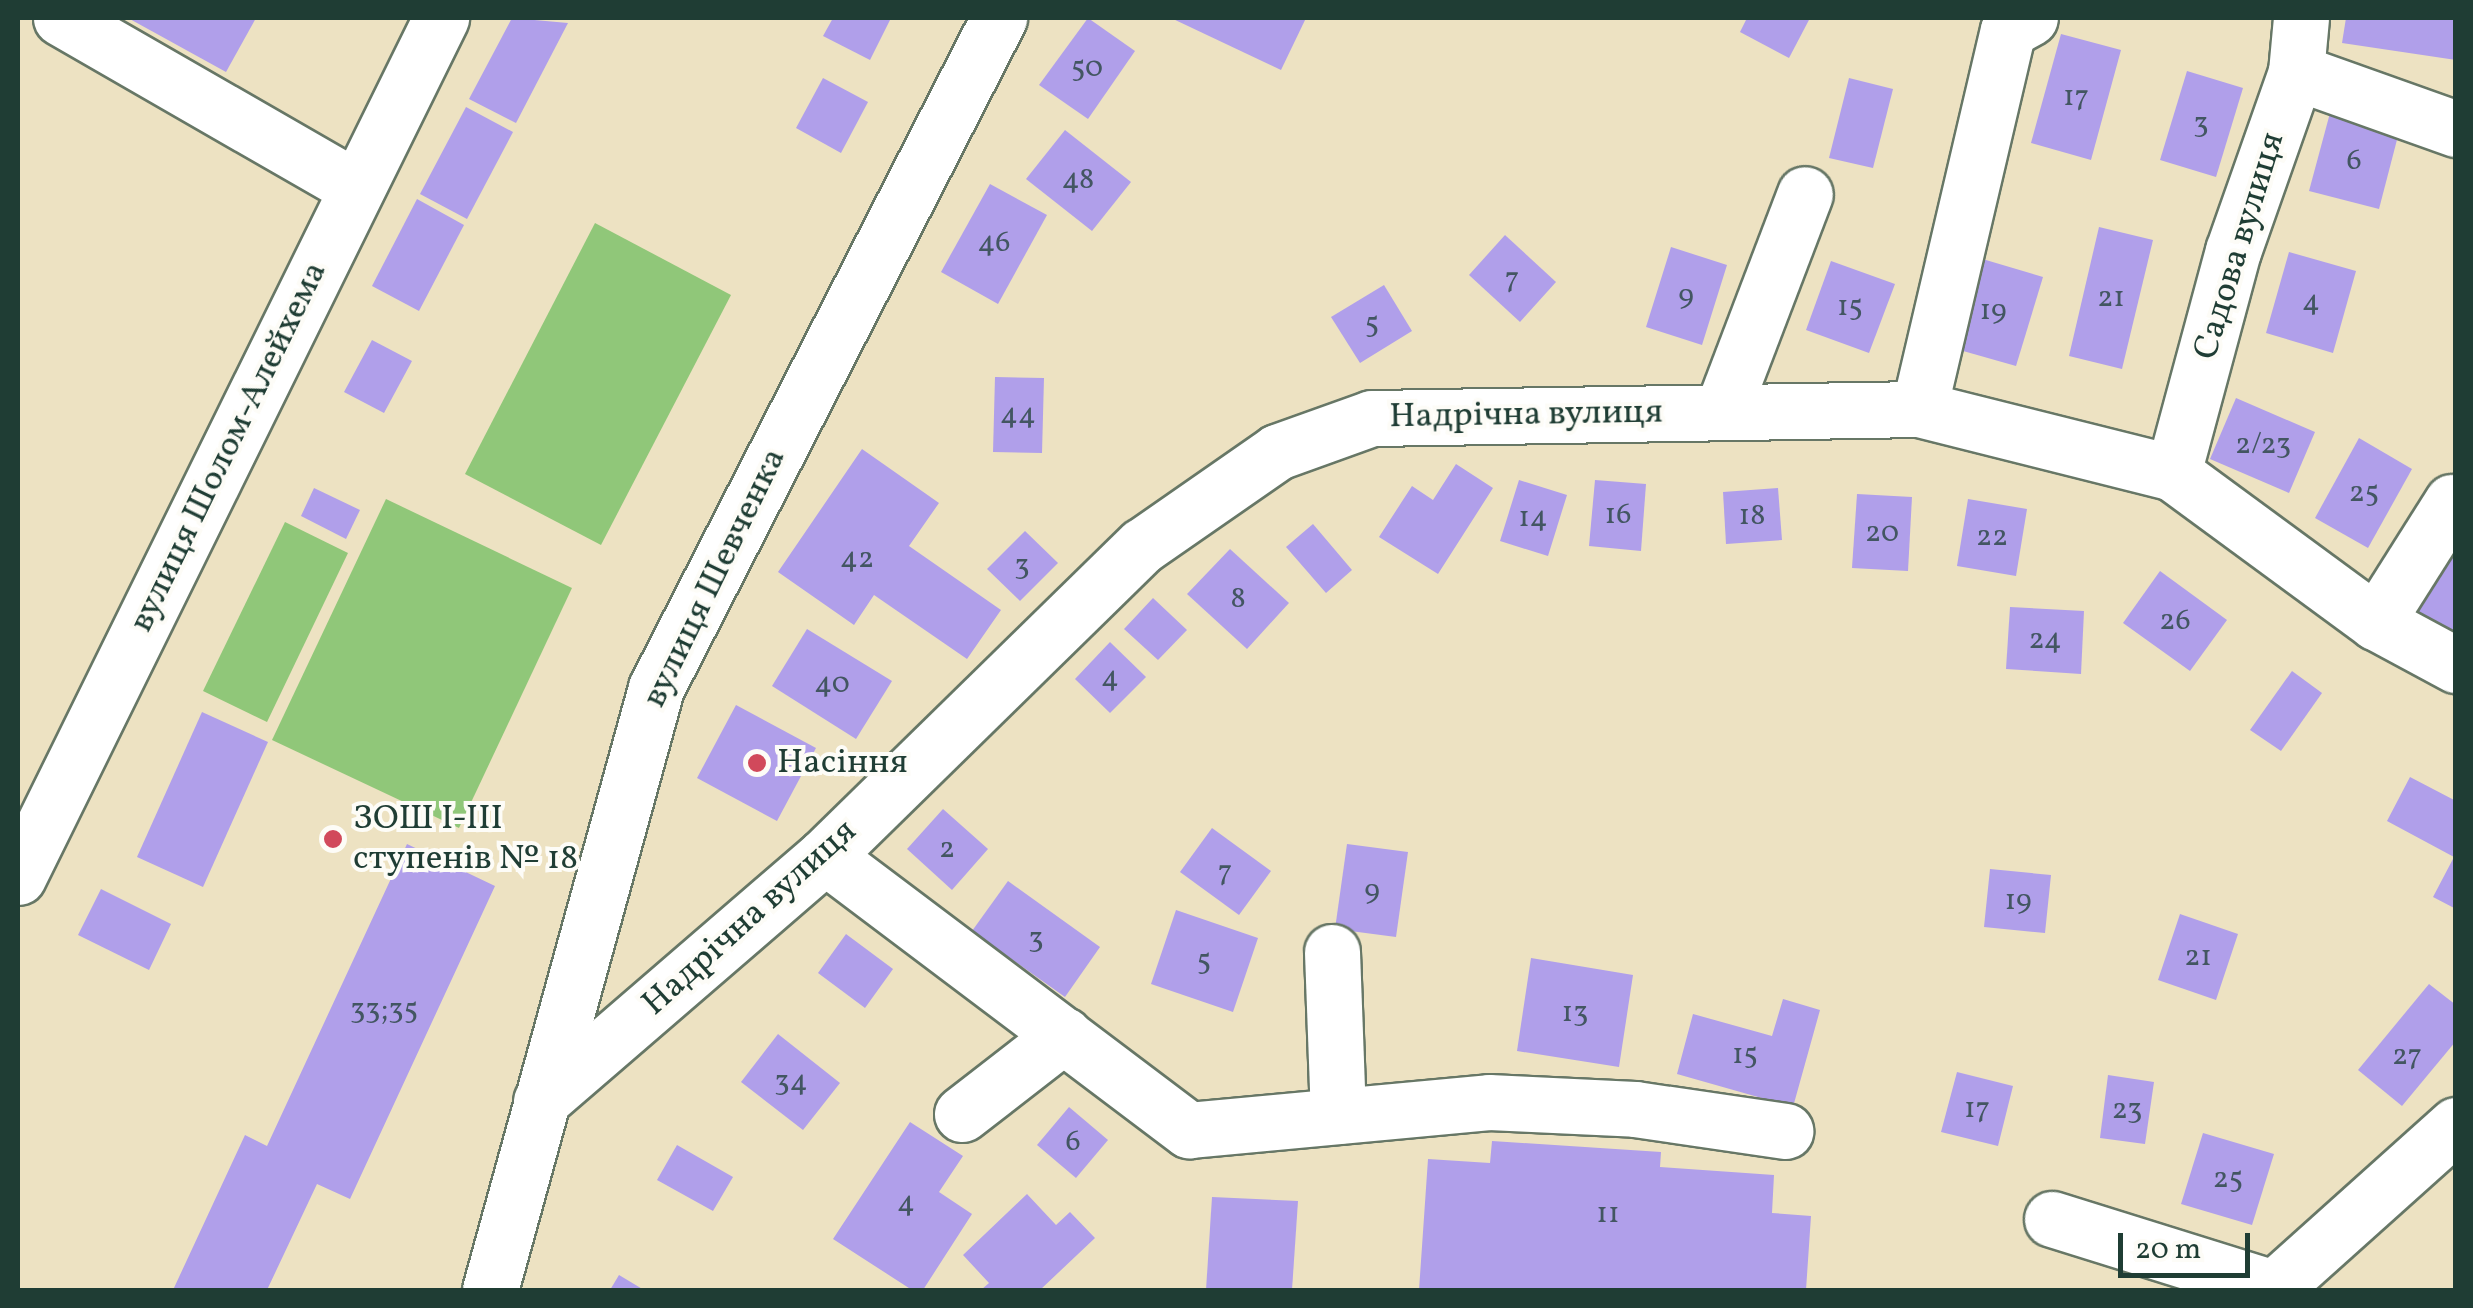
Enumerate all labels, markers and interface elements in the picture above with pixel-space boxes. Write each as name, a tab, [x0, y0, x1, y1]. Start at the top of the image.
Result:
house number: 50	[1071, 50, 1103, 86]
house number: 17	[2063, 79, 2089, 115]
house number: 3	[2193, 106, 2209, 142]
street label: Садова вулиця	[2185, 127, 2295, 365]
house number: 6	[2346, 143, 2362, 179]
house number: 48	[1062, 162, 1094, 198]
house number: 46	[978, 225, 1010, 261]
street label: вулиця Шолом-Алейхема	[121, 255, 337, 639]
house number: 7	[1505, 261, 1519, 297]
house number: 9	[1678, 278, 1694, 314]
house number: 21	[2097, 280, 2125, 316]
house number: 4	[2302, 284, 2320, 320]
house number: 15	[1837, 289, 1863, 325]
house number: 19	[1979, 293, 2007, 329]
house number: 5	[1365, 306, 1379, 342]
street label: Надрічна вулиця	[1389, 392, 1663, 438]
house number: 44	[1000, 397, 1036, 433]
house number: 2/23	[2235, 427, 2291, 463]
street label: вулиця Шевченка	[634, 442, 796, 714]
house number: 25	[2349, 475, 2379, 511]
house number: 16	[1605, 497, 1631, 533]
house number: 18	[1739, 498, 1765, 534]
house number: 14	[1518, 500, 1548, 536]
house number: 20	[1865, 515, 1899, 551]
house number: 22	[1976, 519, 2008, 555]
house number: 42	[840, 541, 874, 577]
house number: 3	[1014, 548, 1030, 584]
house number: 8	[1230, 581, 1246, 617]
house number: 26	[2159, 603, 2191, 639]
house number: 24	[2028, 622, 2062, 658]
house number: 4	[1101, 660, 1119, 696]
house number: 40	[814, 666, 850, 702]
place label: Насіння	[777, 742, 908, 784]
marker: Насіння	[746, 752, 768, 774]
place label: ЗОШ І-ІІІ ступенів № 18	[353, 798, 578, 880]
street label: Надрічна вулиця	[634, 811, 866, 1025]
marker: ЗОШ І-ІІІ ступенів № 18	[322, 828, 344, 850]
house number: 2	[939, 831, 955, 867]
house number: 7	[1218, 854, 1232, 890]
house number: 9	[1364, 873, 1380, 909]
house number: 19	[2004, 883, 2032, 919]
house number: 3	[1028, 921, 1044, 957]
house number: 21	[2184, 939, 2212, 975]
house number: 5	[1197, 943, 1211, 979]
house number: 33;35	[350, 992, 418, 1028]
house number: 13	[1561, 995, 1589, 1031]
house number: 15	[1732, 1037, 1758, 1073]
house number: 27	[2392, 1038, 2422, 1074]
house number: 34	[774, 1064, 808, 1100]
house number: 17	[1964, 1091, 1990, 1127]
house number: 23	[2112, 1092, 2142, 1128]
house number: 6	[1065, 1124, 1081, 1160]
house number: 25	[2213, 1161, 2243, 1197]
house number: 4	[897, 1185, 915, 1221]
house number: 11	[1596, 1196, 1620, 1232]
scale bar	[2123, 1213, 2256, 1275]
text: 20 m	[2135, 1229, 2201, 1271]

